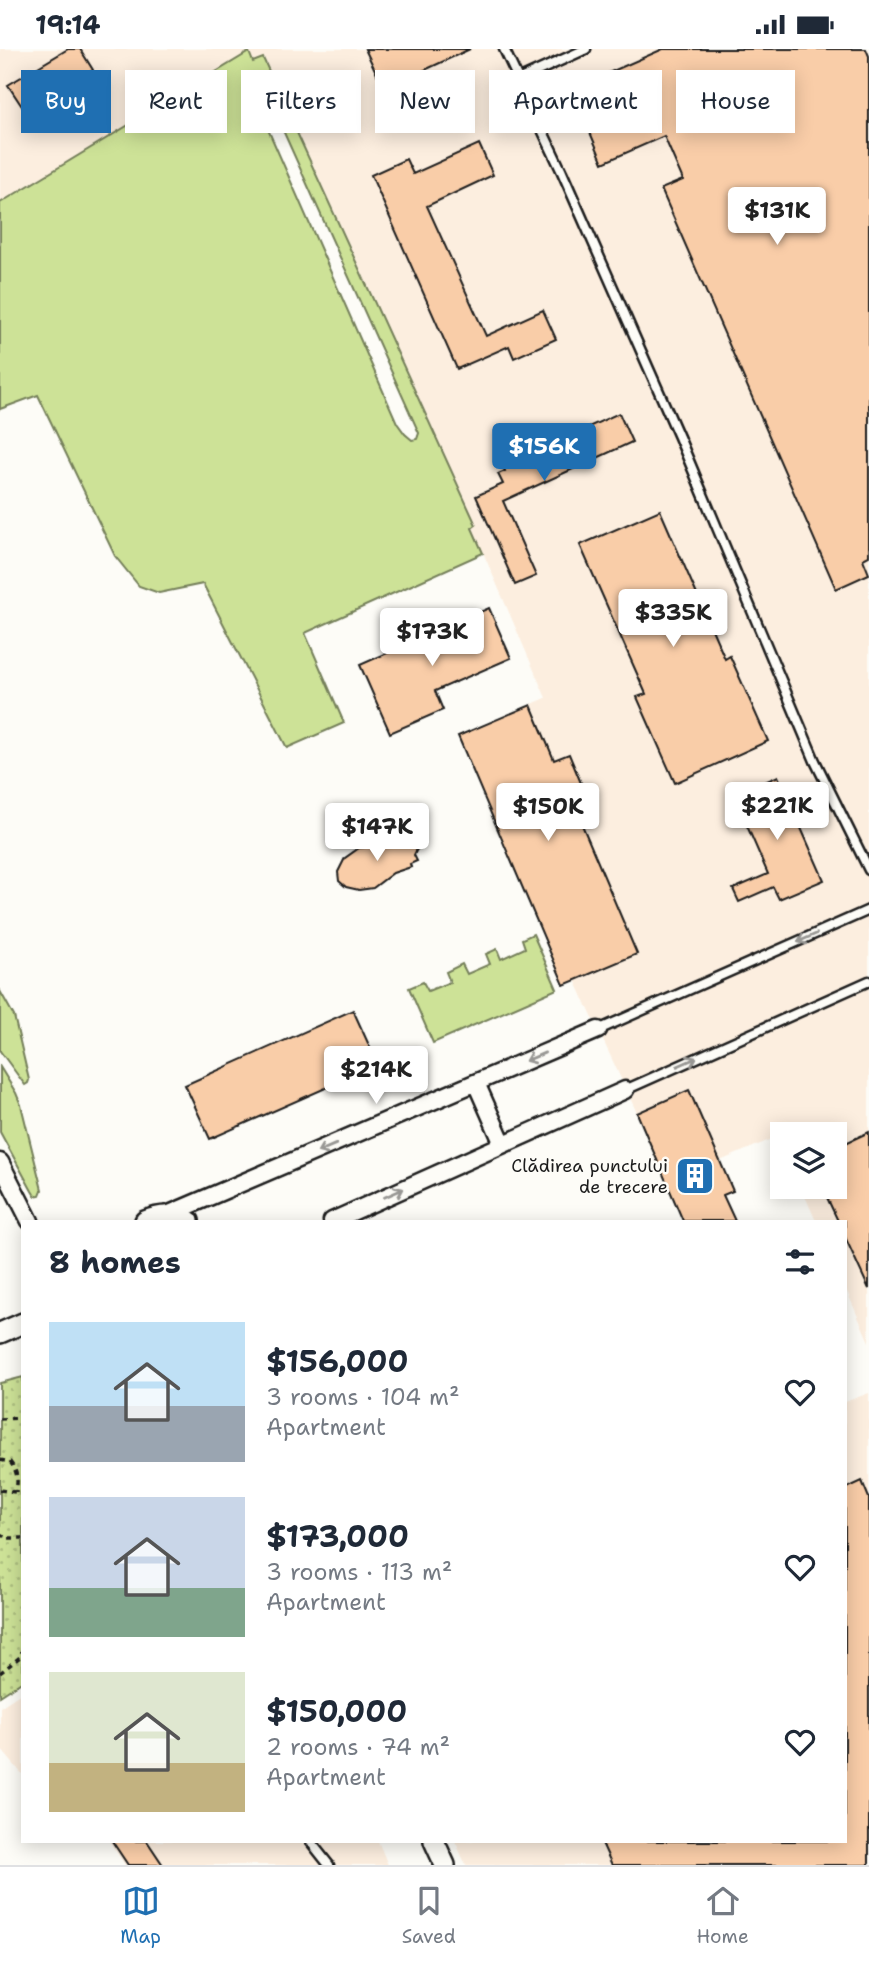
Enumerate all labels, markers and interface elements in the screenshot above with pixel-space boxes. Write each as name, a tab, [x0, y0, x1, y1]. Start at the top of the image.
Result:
text: 19:14	[35, 7, 101, 42]
chip: Buy	[21, 70, 111, 133]
chip: Rent	[125, 70, 227, 133]
chip: Filters	[241, 70, 361, 133]
chip: New	[375, 70, 475, 133]
chip: Apartment	[489, 70, 662, 133]
chip: House	[676, 70, 795, 133]
pin: $131K	[728, 187, 826, 247]
text: $131K	[744, 195, 810, 225]
pin: $156K	[495, 423, 593, 483]
text: $156K	[508, 431, 580, 461]
pin: $335K	[624, 589, 722, 649]
text: $335K	[634, 597, 712, 627]
pin: $173K	[383, 609, 481, 668]
text: $173K	[396, 616, 468, 646]
pin: $150K	[499, 783, 597, 843]
pin: $221K	[728, 783, 826, 842]
text: $221K	[741, 790, 813, 820]
text: $150K	[512, 791, 584, 821]
pin: $147K	[328, 803, 426, 863]
text: $147K	[341, 811, 413, 841]
one-way arrow	[797, 932, 818, 945]
pin: $214K	[327, 1047, 425, 1106]
one-way arrow	[525, 1051, 547, 1064]
text: $214K	[340, 1054, 412, 1084]
one-way arrow	[676, 1055, 697, 1068]
map controls	[770, 1122, 847, 1199]
button: layers	[770, 1122, 847, 1199]
one-way arrow	[317, 1142, 338, 1155]
place label: Clădirea punctului de trecere	[511, 1154, 668, 1199]
building icon: Clădirea punctului de trecere	[674, 1155, 716, 1197]
one-way arrow	[383, 1186, 404, 1199]
text: 8 homes	[49, 1242, 181, 1283]
icon: filters	[781, 1243, 819, 1281]
text: $156,000	[266, 1341, 408, 1382]
icon: home	[105, 1350, 189, 1434]
icon: heart	[781, 1373, 819, 1411]
text: 3 rooms · 104 m²	[266, 1382, 459, 1412]
text: Apartment	[266, 1412, 386, 1442]
text: $173,000	[266, 1516, 409, 1557]
icon: home	[105, 1525, 189, 1609]
icon: heart	[781, 1548, 819, 1586]
text: 3 rooms · 113 m²	[266, 1557, 452, 1587]
text: Apartment	[266, 1587, 386, 1617]
text: $150,000	[266, 1691, 407, 1732]
icon: home	[105, 1700, 189, 1784]
icon: heart	[781, 1723, 819, 1761]
text: 2 rooms · 74 m²	[266, 1732, 450, 1762]
text: Apartment	[266, 1762, 386, 1792]
tab: Map	[120, 1882, 161, 1949]
tab: Saved	[402, 1882, 456, 1949]
tab: Home	[696, 1882, 749, 1949]

